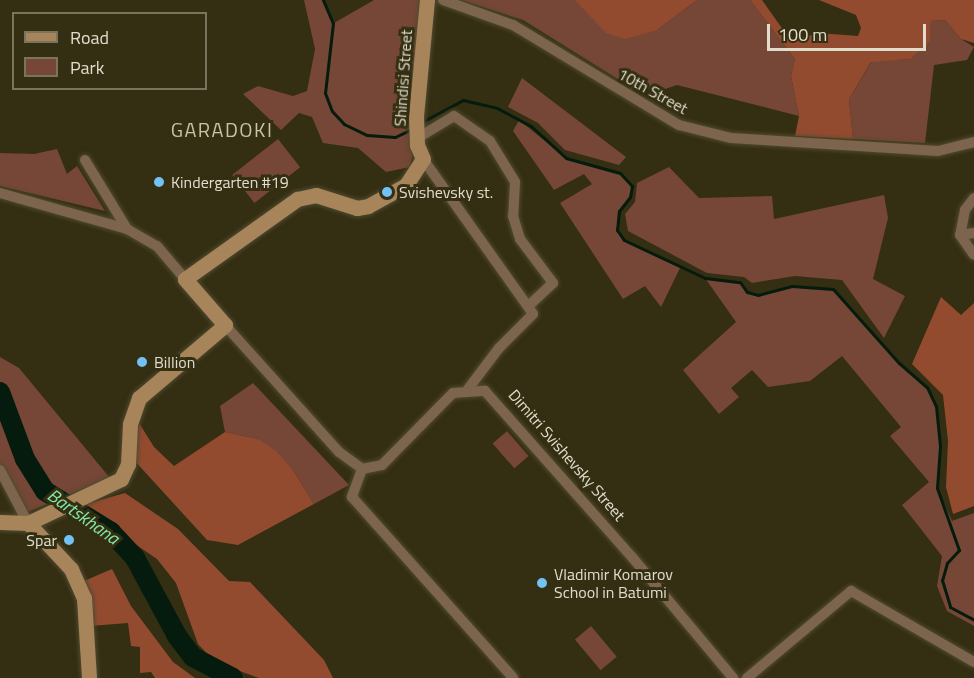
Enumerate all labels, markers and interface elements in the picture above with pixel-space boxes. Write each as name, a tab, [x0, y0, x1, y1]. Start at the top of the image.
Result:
legend	[12, 12, 207, 90]
scale bar	[770, 12, 929, 50]
text: 100 m	[778, 21, 827, 48]
text: Road	[70, 24, 109, 51]
street label: Shindisi Street	[390, 29, 416, 127]
text: Park	[70, 54, 104, 81]
street label: 10th Street	[615, 64, 691, 118]
district label: GARADOKI	[171, 117, 273, 141]
place label: Kindergarten #19	[171, 172, 289, 192]
marker: Kindergarten #19	[152, 175, 166, 189]
place label: Svishevsky st.	[399, 182, 493, 202]
marker: Svishevsky st.	[380, 185, 394, 199]
place label: Billion	[154, 352, 195, 372]
marker: Billion	[135, 355, 149, 369]
street label: Dimitri Svishevsky Street	[505, 385, 629, 525]
water label: Bartskhana	[43, 485, 123, 549]
place label: Spar	[26, 530, 57, 550]
marker: Spar	[62, 533, 76, 547]
place label: Vladimir Komarov School in Batumi	[554, 564, 673, 602]
marker: Vladimir Komarov School in Batumi	[535, 576, 549, 590]

